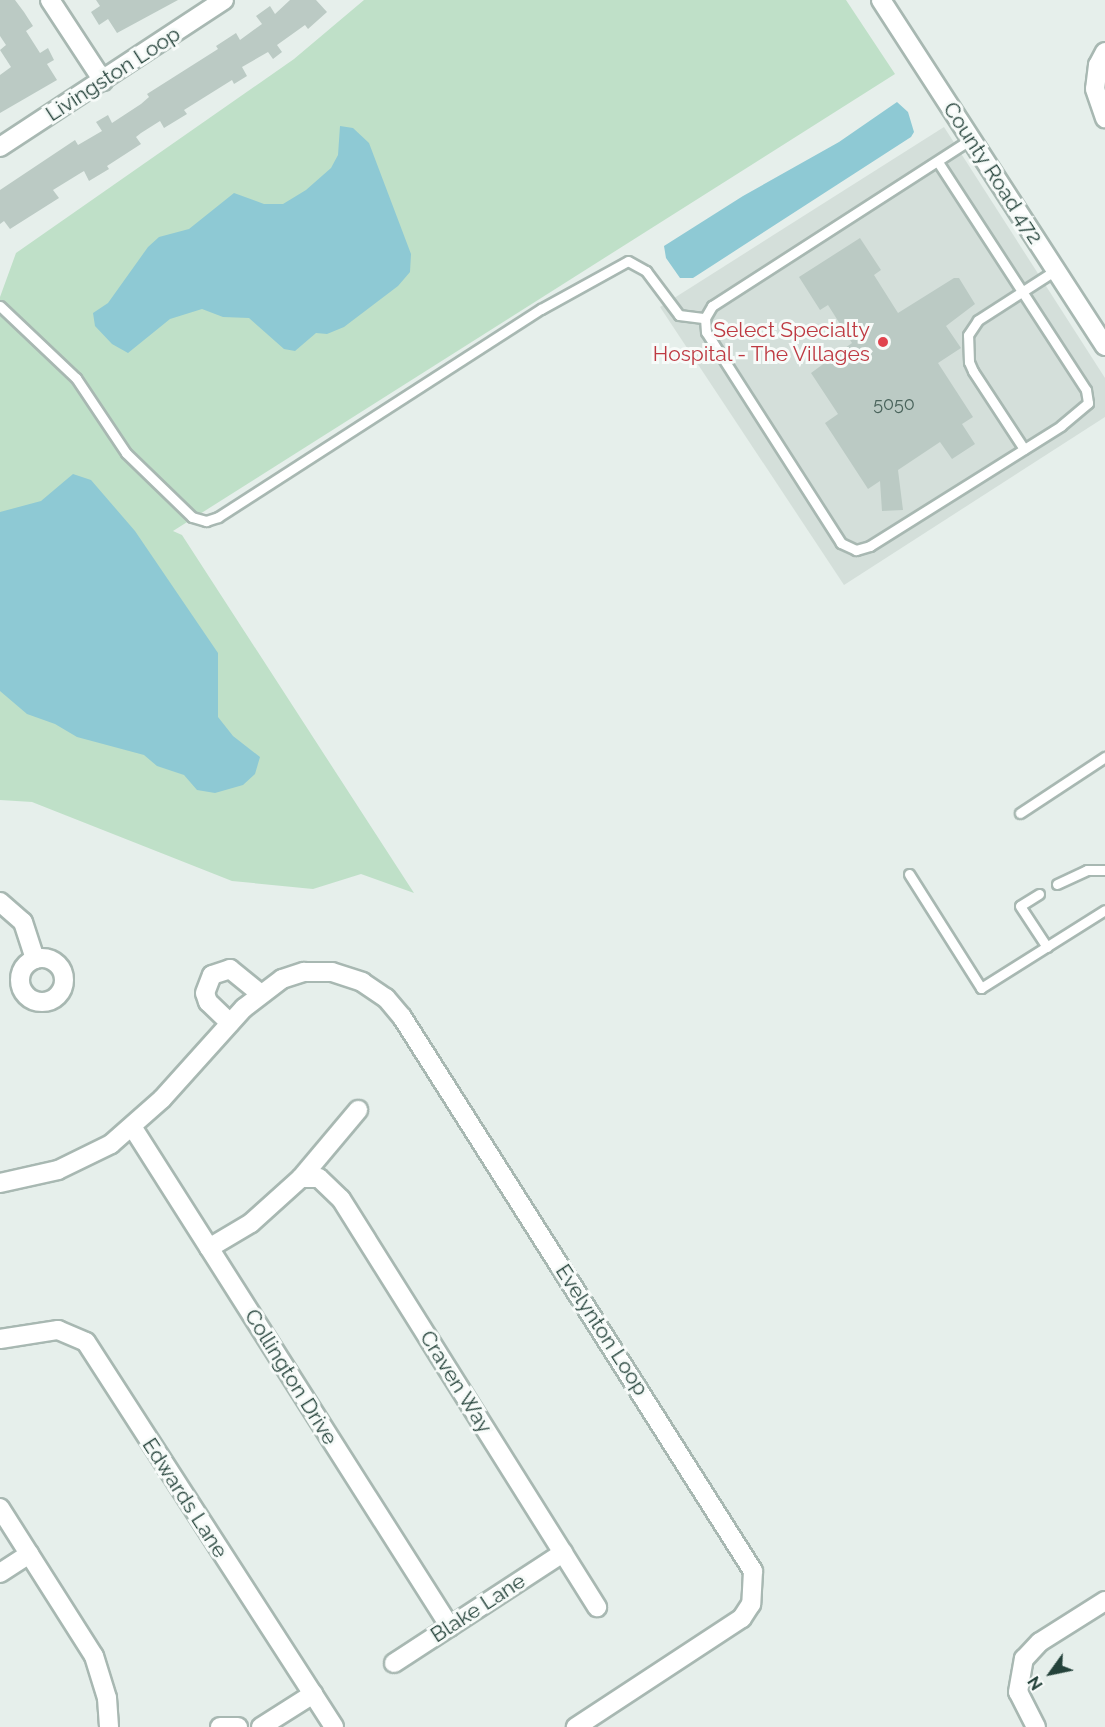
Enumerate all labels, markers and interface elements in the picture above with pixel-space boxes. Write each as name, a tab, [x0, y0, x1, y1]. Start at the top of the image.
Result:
street label: Livingston Loop	[41, 21, 185, 127]
street label: County Road 472	[938, 97, 1048, 249]
place label: Select Specialty Hospital - The Villages	[651, 317, 870, 367]
marker: Select Specialty Hospital - The Villages	[874, 333, 892, 351]
house number: 5050	[873, 393, 915, 415]
street label: Evelynton Loop	[550, 1260, 654, 1400]
street label: Collington Drive	[239, 1305, 343, 1449]
street label: Craven Way	[414, 1326, 498, 1438]
street label: Edwards Lane	[137, 1433, 233, 1563]
street label: Blake Lane	[426, 1568, 530, 1648]
north arrow	[1021, 1643, 1081, 1703]
text: N	[1024, 1673, 1047, 1693]

